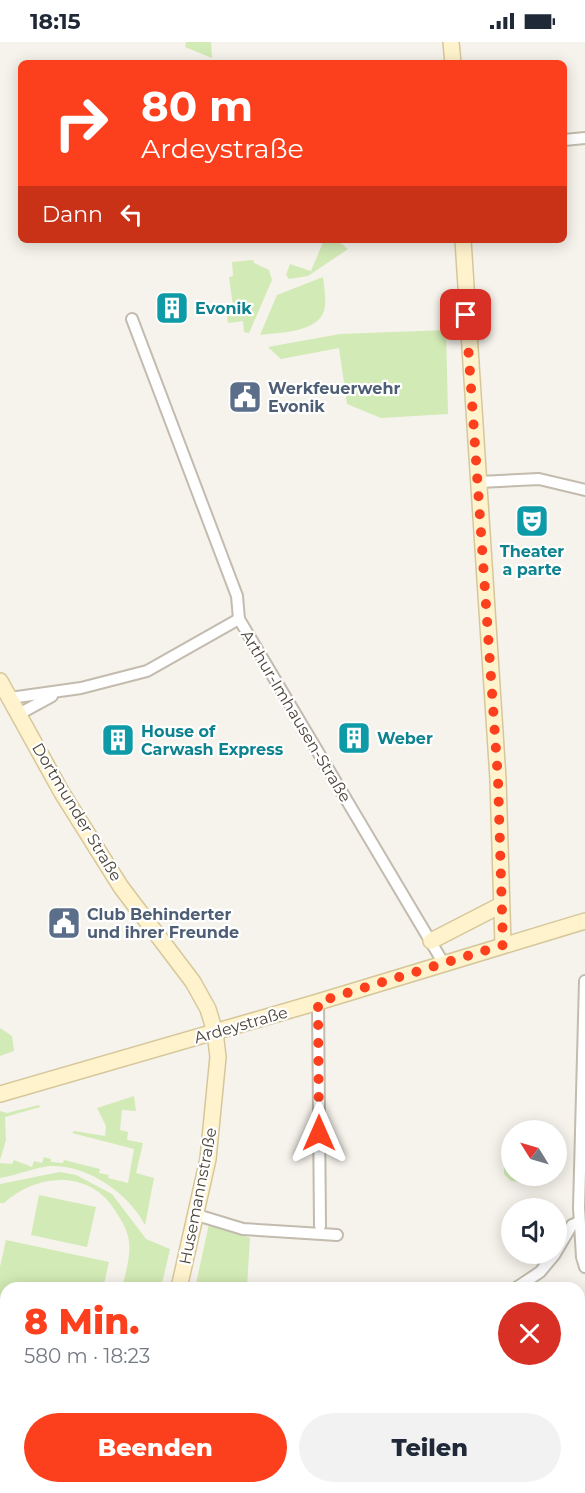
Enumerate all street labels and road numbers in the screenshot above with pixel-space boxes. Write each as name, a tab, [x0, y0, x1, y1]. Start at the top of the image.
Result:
street label: Arthur-Imhausen-Straße	[237, 627, 355, 805]
street label: Dortmunder Straße	[28, 739, 126, 885]
street label: Ardeystraße	[192, 1003, 290, 1047]
street label: Husemannstraße	[175, 1126, 221, 1266]

